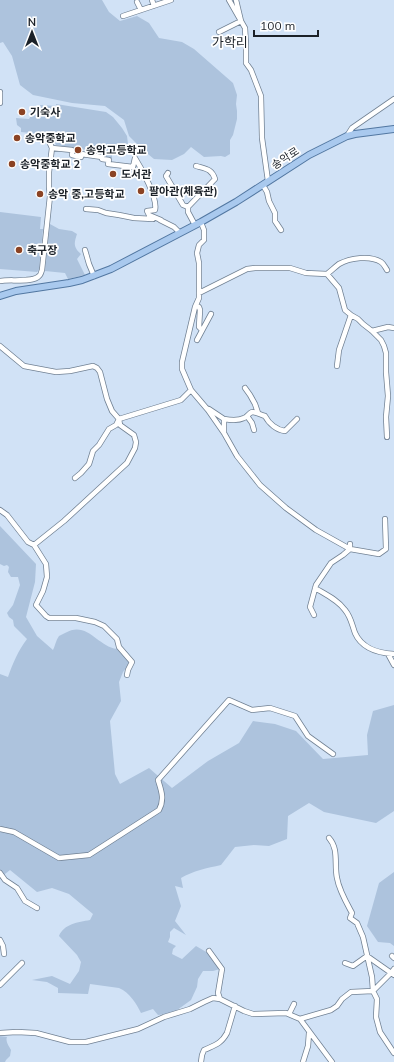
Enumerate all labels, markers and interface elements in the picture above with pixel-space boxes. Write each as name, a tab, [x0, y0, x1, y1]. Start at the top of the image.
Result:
north arrow	[12, 12, 52, 52]
scale bar	[254, 12, 318, 38]
text: N	[28, 15, 36, 29]
text: 100 m	[260, 18, 295, 33]
district label: 가학리	[212, 34, 248, 50]
place label: 기숙사	[30, 105, 60, 119]
marker: 기숙사	[17, 107, 27, 117]
place label: 송악중학교	[25, 131, 76, 145]
marker: 송악중학교	[12, 133, 22, 143]
place label: 송악고등학교	[86, 143, 147, 157]
street label: 송악로	[268, 144, 302, 172]
marker: 송악고등학교	[73, 145, 83, 155]
place label: 송악중학교 2	[20, 157, 81, 171]
marker: 송악중학교 2	[7, 159, 17, 169]
place label: 도서관	[121, 167, 151, 181]
marker: 도서관	[108, 169, 118, 179]
place label: 팔아관(체육관)	[149, 184, 218, 198]
marker: 팔아관(체육관)	[136, 186, 146, 196]
place label: 송악 중,고등학교	[48, 187, 125, 201]
marker: 송악 중,고등학교	[35, 189, 45, 199]
place label: 축구장	[27, 243, 57, 257]
marker: 축구장	[14, 245, 24, 255]

